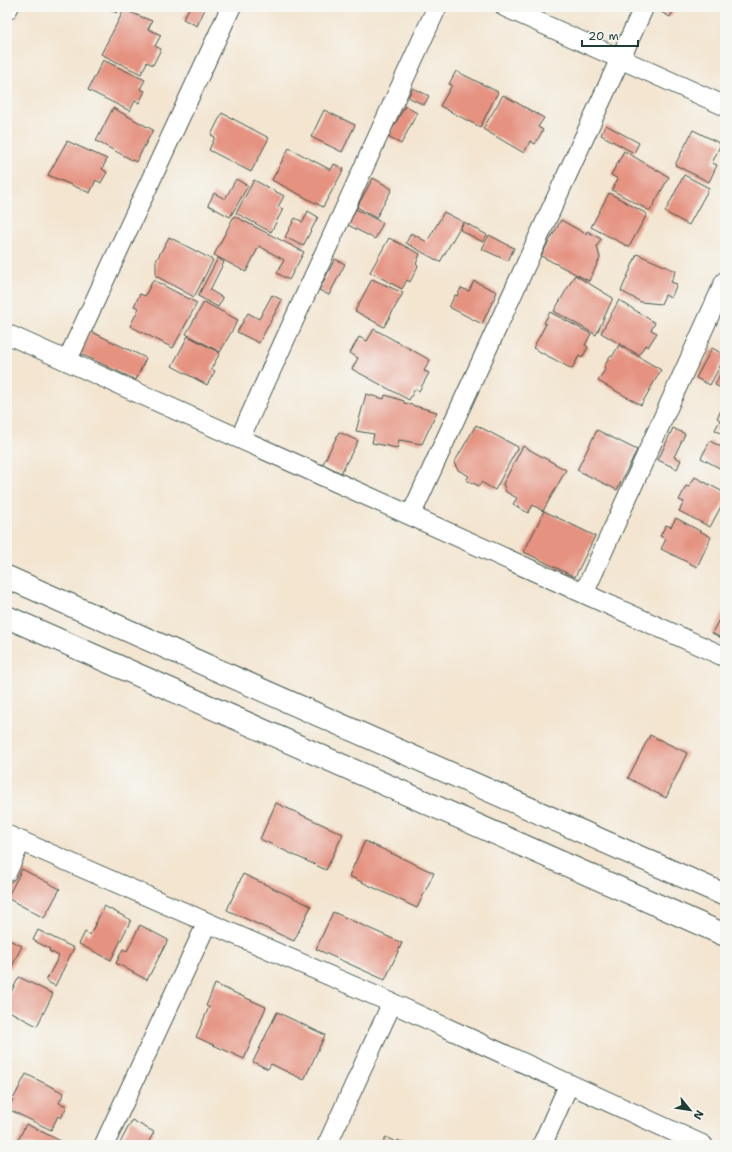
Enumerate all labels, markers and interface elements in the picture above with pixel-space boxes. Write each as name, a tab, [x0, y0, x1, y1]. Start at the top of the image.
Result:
scale bar	[582, 22, 638, 48]
text: 20 m	[588, 28, 619, 44]
north arrow	[670, 1090, 710, 1130]
text: N	[689, 1107, 707, 1123]

